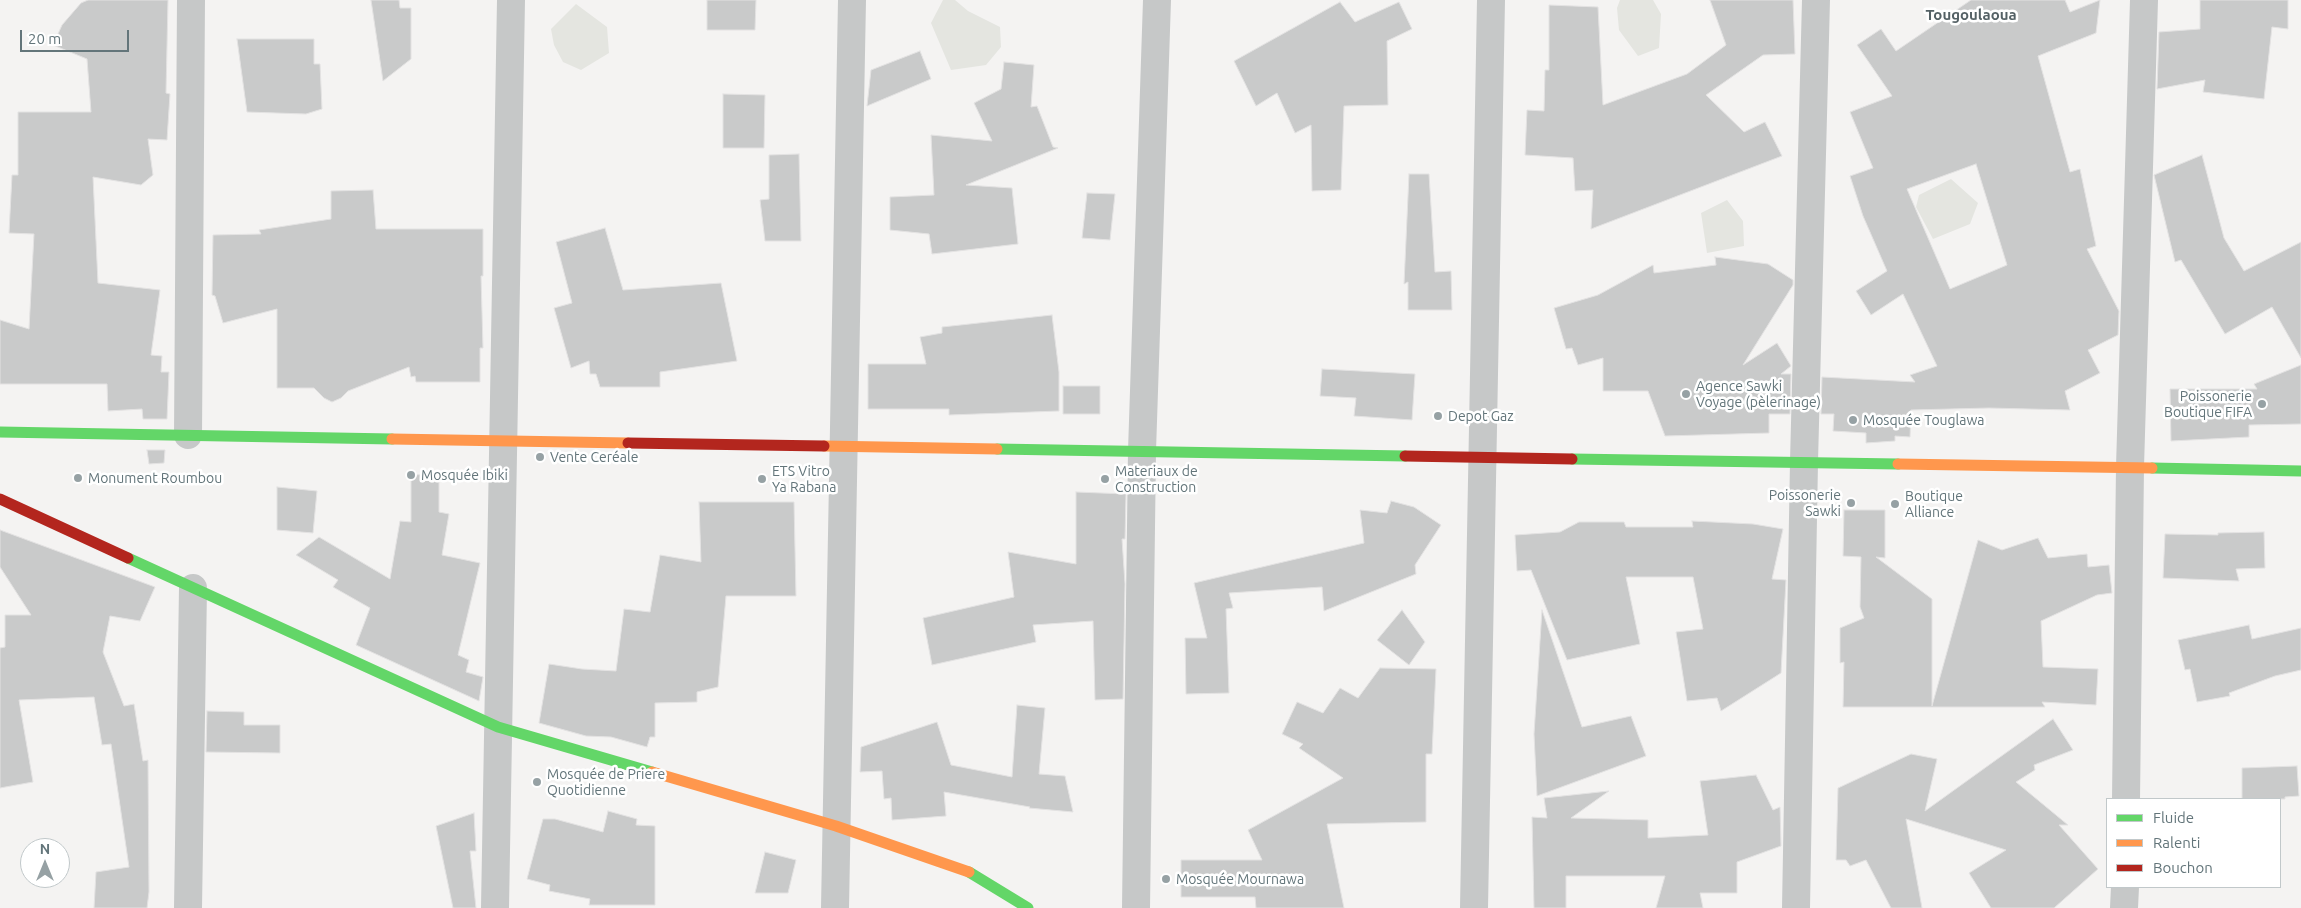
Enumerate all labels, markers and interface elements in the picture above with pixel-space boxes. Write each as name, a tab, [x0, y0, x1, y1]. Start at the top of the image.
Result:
district label: Tougoulaoua	[1925, 6, 2017, 24]
scale bar	[22, 20, 131, 52]
text: 20 m	[28, 30, 61, 47]
place label: Agence Sawki Voyage (pèlerinage)	[1696, 378, 1821, 411]
marker: Agence Sawki Voyage (pèlerinage)	[1680, 388, 1692, 400]
place label: Poissonerie Boutique FIFA	[2164, 388, 2252, 421]
marker: Poissonerie Boutique FIFA	[2256, 398, 2268, 410]
place label: Depot Gaz	[1448, 408, 1514, 424]
marker: Depot Gaz	[1432, 410, 1444, 422]
place label: Mosquée Touglawa	[1863, 412, 1985, 428]
marker: Mosquée Touglawa	[1847, 414, 1859, 426]
place label: Vente Ceréale	[550, 449, 638, 465]
marker: Vente Ceréale	[534, 451, 546, 463]
place label: ETS Vitro Ya Rabana	[772, 463, 836, 496]
place label: Materiaux de Construction	[1115, 463, 1198, 496]
place label: Mosquée Ibiki	[421, 467, 508, 483]
marker: Mosquée Ibiki	[405, 469, 417, 481]
place label: Monument Roumbou	[88, 470, 222, 486]
marker: Monument Roumbou	[72, 472, 84, 484]
marker: ETS Vitro Ya Rabana	[756, 473, 768, 485]
marker: Materiaux de Construction	[1099, 473, 1111, 485]
place label: Poissonerie Sawki	[1769, 487, 1841, 520]
place label: Boutique Alliance	[1905, 488, 1963, 520]
marker: Poissonerie Sawki	[1845, 497, 1857, 509]
marker: Boutique Alliance	[1889, 498, 1901, 510]
place label: Mosquée de Priere Quotidienne	[547, 766, 665, 799]
marker: Mosquée de Priere Quotidienne	[531, 776, 543, 788]
legend	[2106, 798, 2281, 888]
text: Fluide	[2153, 809, 2194, 826]
text: Ralenti	[2153, 834, 2200, 851]
north arrow	[20, 838, 70, 888]
text: N	[40, 841, 50, 857]
text: Bouchon	[2153, 859, 2213, 876]
place label: Mosquée Mournawa	[1176, 871, 1304, 887]
marker: Mosquée Mournawa	[1160, 873, 1172, 885]

